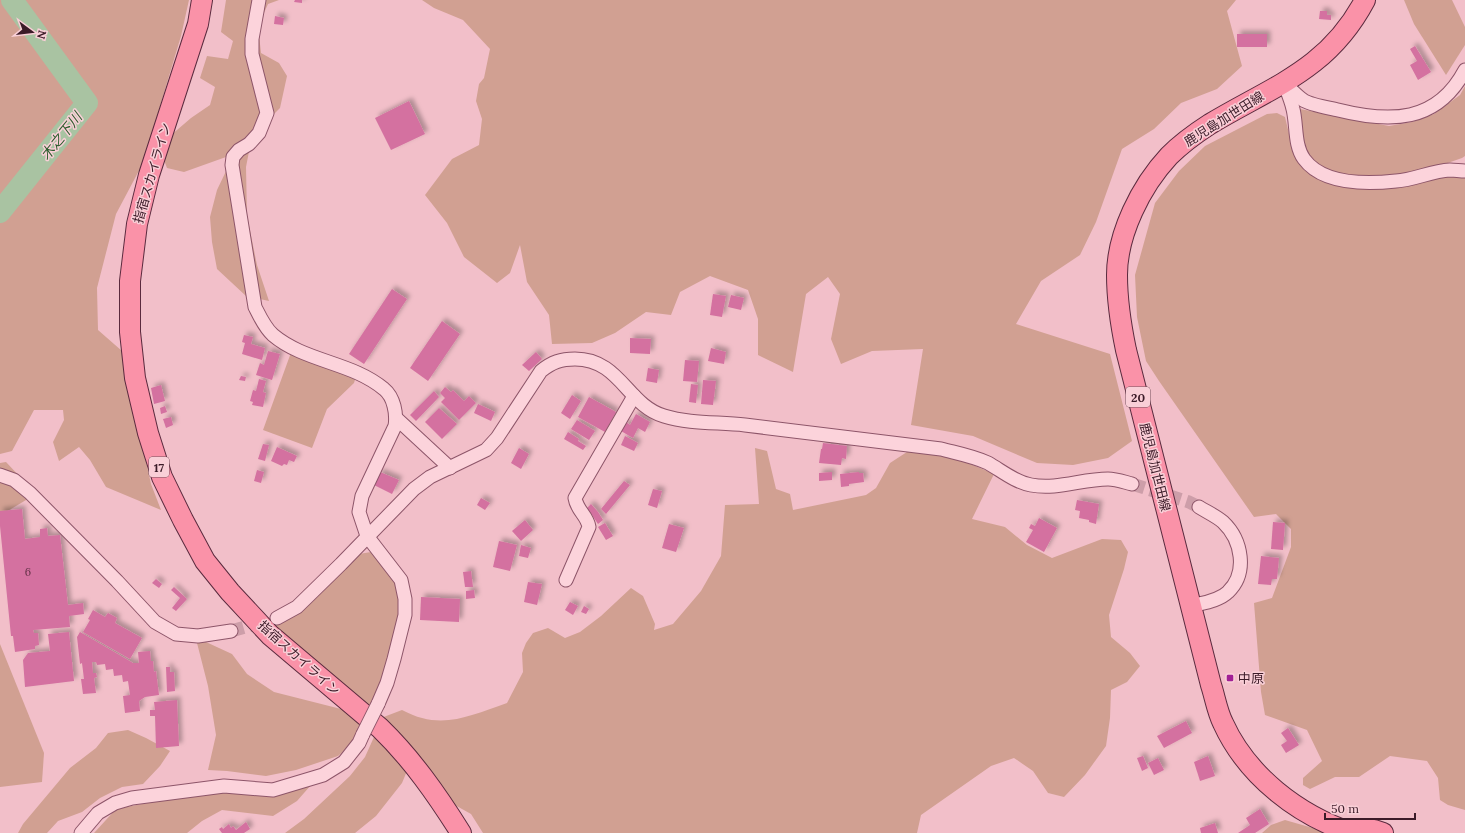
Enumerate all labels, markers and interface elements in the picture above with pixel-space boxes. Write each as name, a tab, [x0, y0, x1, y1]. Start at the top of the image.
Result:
north arrow	[12, 12, 52, 52]
text: N	[34, 29, 50, 41]
street label: 鹿児島加世田線	[1181, 88, 1267, 150]
water label: 木之下川	[36, 107, 87, 163]
street label: 指宿スカイライン	[129, 121, 175, 225]
road number: 20	[1126, 387, 1150, 407]
street label: 鹿児島加世田線	[1136, 421, 1174, 513]
road number: 17	[149, 457, 169, 477]
house number: 6	[25, 565, 31, 579]
street label: 指宿スカイライン	[255, 617, 343, 699]
place label: 中原	[1238, 670, 1264, 687]
marker: 中原	[1225, 673, 1235, 683]
scale bar	[1325, 795, 1415, 821]
text: 50 m	[1331, 801, 1359, 816]

